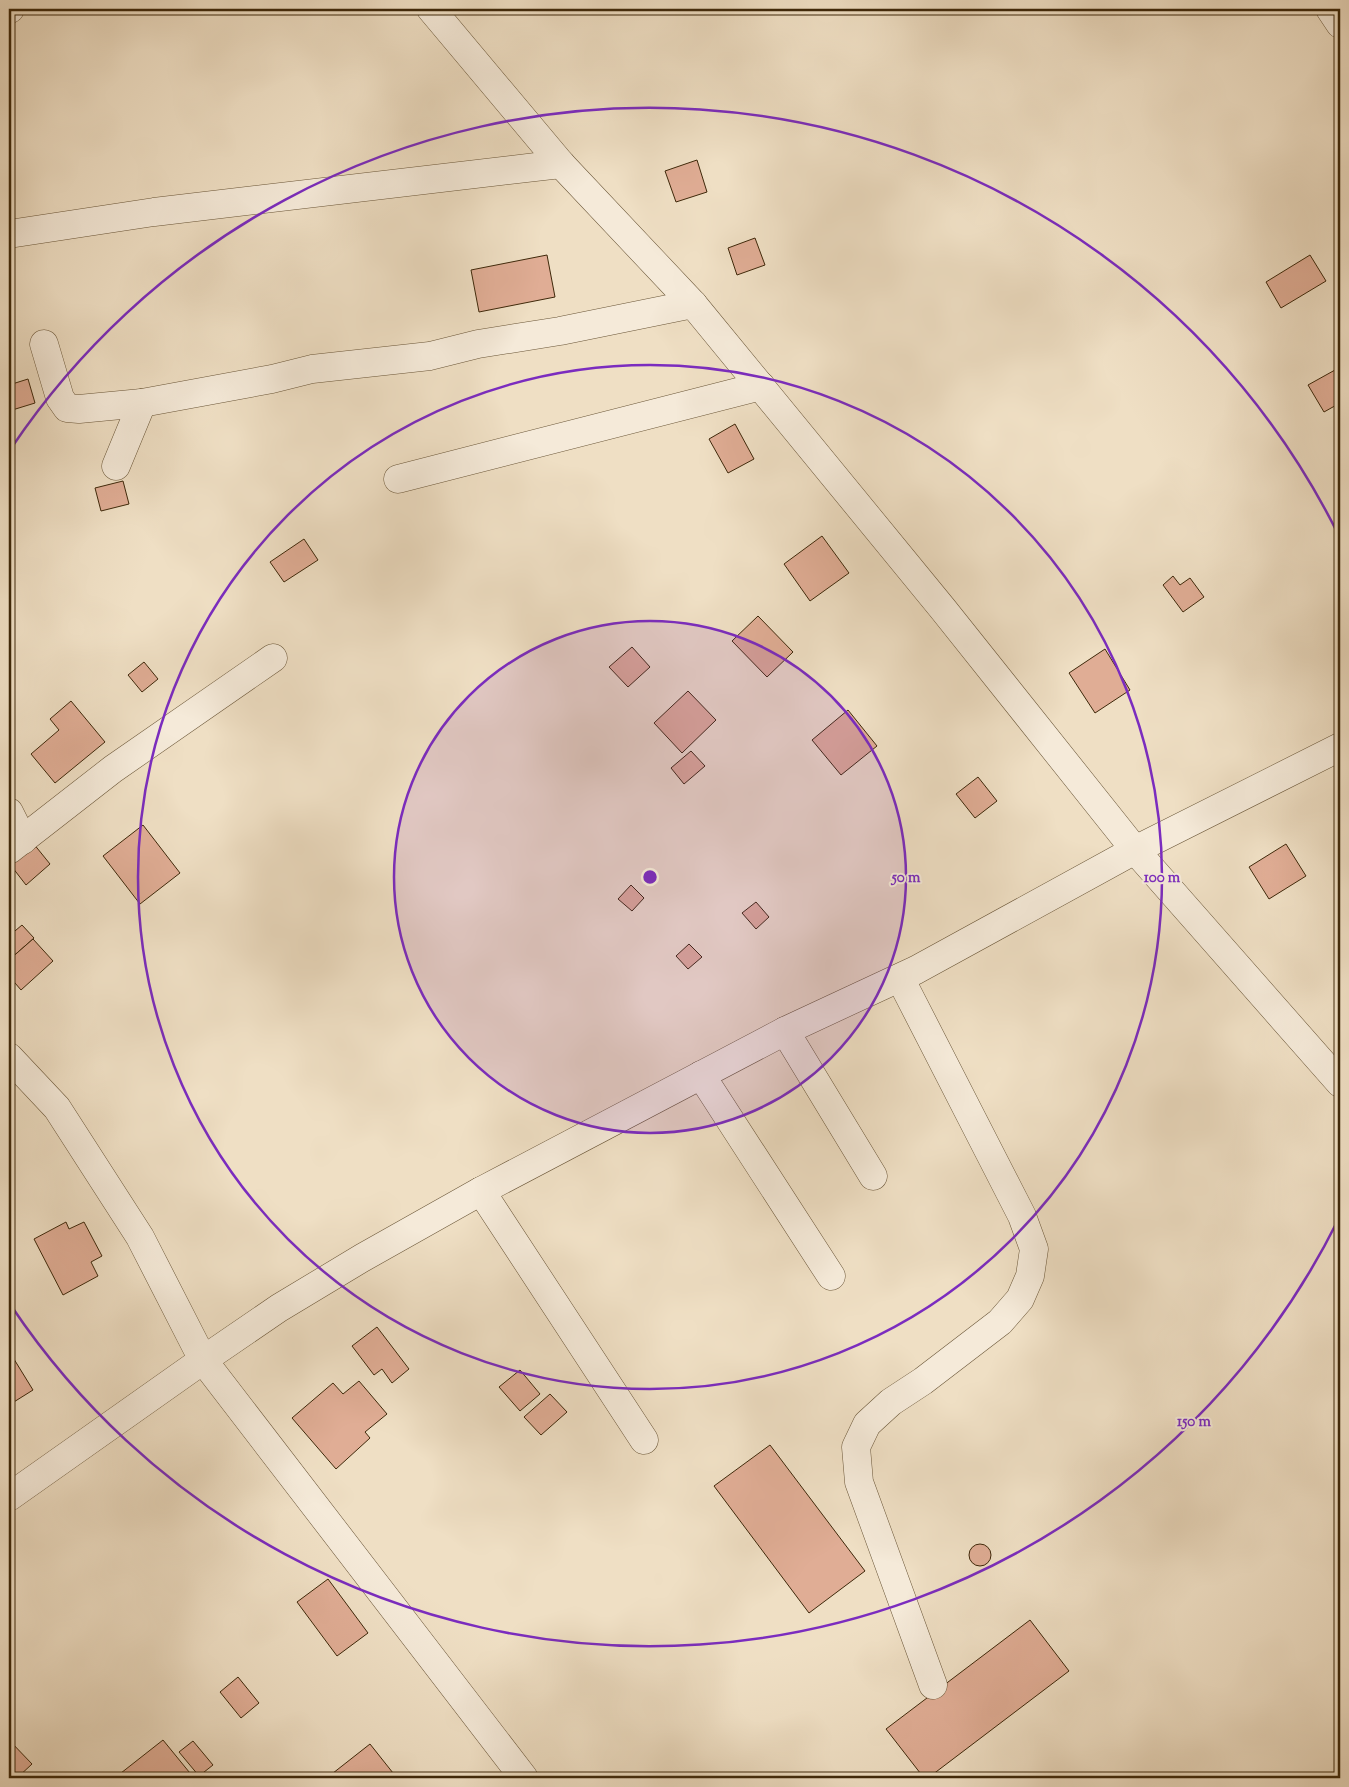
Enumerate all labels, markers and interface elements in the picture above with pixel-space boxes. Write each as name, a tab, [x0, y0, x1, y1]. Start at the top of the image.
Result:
centre of rings	[641, 868, 659, 886]
text: 50 m	[891, 868, 921, 889]
text: 100 m	[1144, 868, 1181, 889]
text: 150 m	[1177, 1412, 1211, 1433]

